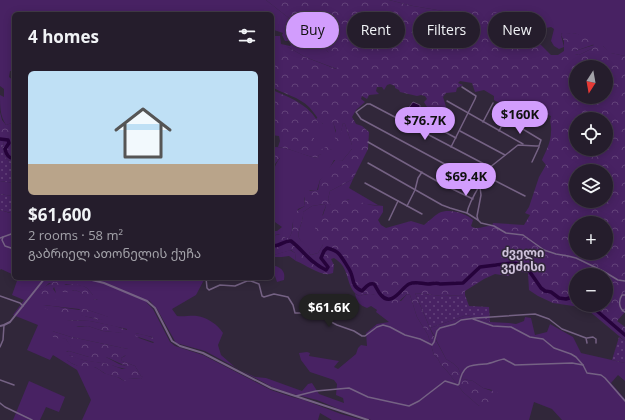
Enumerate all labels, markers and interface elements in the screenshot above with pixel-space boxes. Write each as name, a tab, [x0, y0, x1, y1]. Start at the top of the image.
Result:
chip: Buy	[286, 12, 339, 48]
chip: Rent	[347, 12, 405, 48]
chip: Filters	[413, 12, 480, 48]
chip: New	[488, 12, 546, 48]
text: 4 homes	[28, 25, 99, 48]
icon: filters	[236, 25, 258, 47]
north arrow	[569, 60, 613, 104]
map controls	[569, 60, 613, 312]
icon: home	[107, 97, 179, 169]
pin: $160K	[492, 101, 548, 135]
text: $160K	[501, 105, 539, 123]
pin: $76.7K	[392, 107, 458, 141]
text: $76.7K	[404, 111, 446, 129]
button: locate	[569, 112, 613, 156]
pin: $69.4K	[433, 163, 499, 197]
button: layers	[569, 164, 613, 208]
text: $69.4K	[445, 167, 487, 185]
text: $61,600	[28, 203, 91, 226]
button: +	[569, 216, 613, 260]
text: 2 rooms · 58 m²	[28, 226, 123, 244]
text: გაბრიელ ათონელის ქუჩა	[28, 244, 201, 262]
district label: ძველი ვეძისი	[501, 244, 545, 275]
button: −	[569, 268, 613, 312]
pin: $61.6K	[296, 294, 362, 328]
text: $61.6K	[308, 298, 350, 316]

